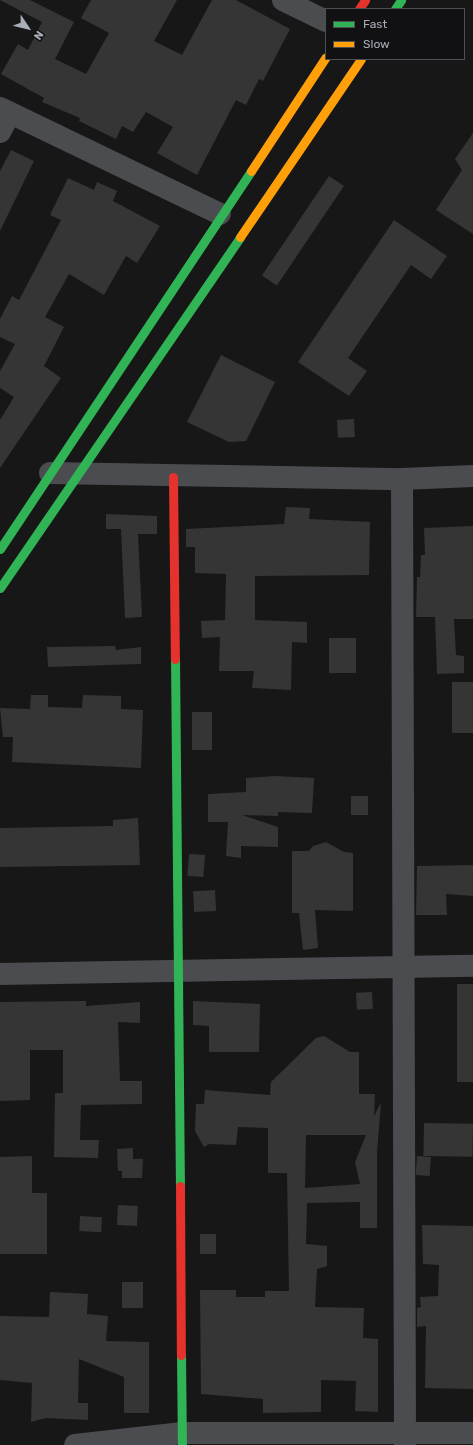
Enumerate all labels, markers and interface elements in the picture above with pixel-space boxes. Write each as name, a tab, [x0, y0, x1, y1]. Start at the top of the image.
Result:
north arrow	[8, 8, 48, 48]
legend	[325, 8, 465, 60]
text: Fast	[363, 17, 387, 31]
text: N	[31, 28, 46, 42]
text: Slow	[363, 37, 390, 51]

